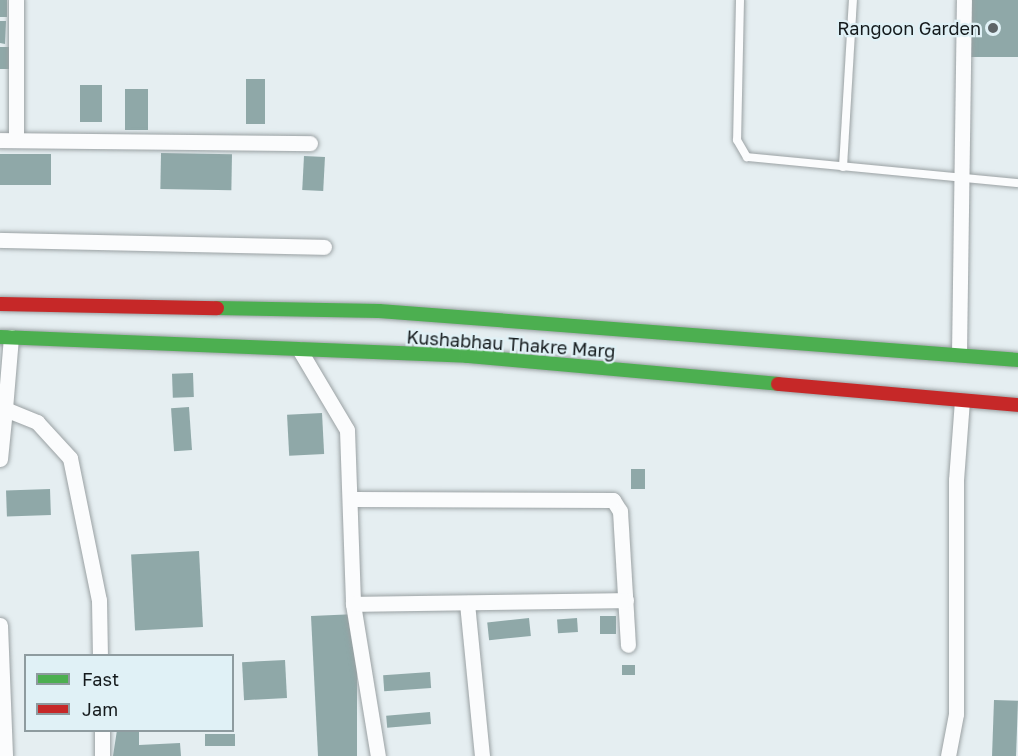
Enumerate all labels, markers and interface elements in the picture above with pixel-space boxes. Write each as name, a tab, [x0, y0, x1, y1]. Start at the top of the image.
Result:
place label: Rangoon Garden	[837, 17, 981, 39]
marker: Rangoon Garden	[986, 21, 1000, 35]
street label: Kushabhau Thakre Marg	[406, 326, 616, 362]
legend	[24, 654, 234, 732]
text: Fast	[82, 668, 119, 690]
text: Jam	[82, 698, 118, 720]

